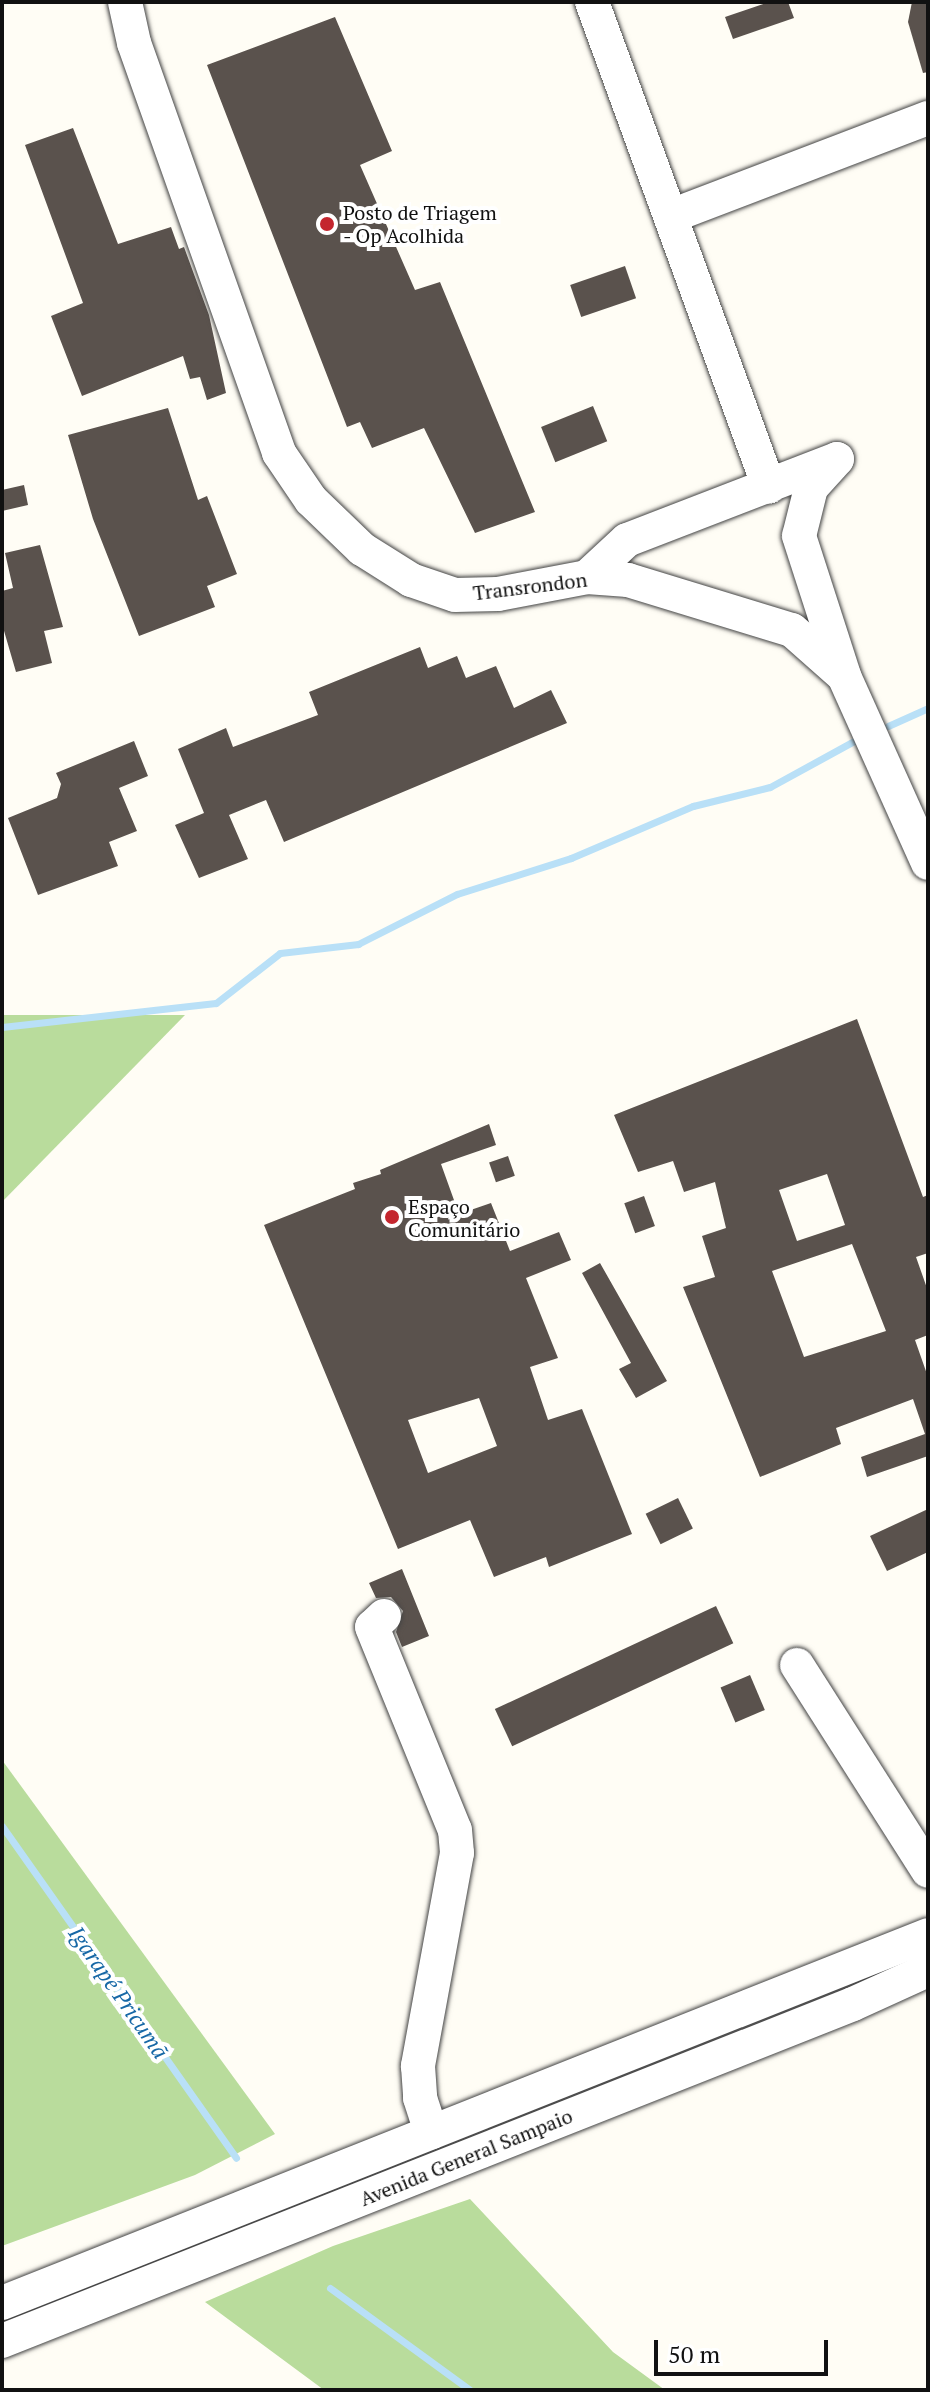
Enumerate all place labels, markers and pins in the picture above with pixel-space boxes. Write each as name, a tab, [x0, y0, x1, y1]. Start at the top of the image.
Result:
place label: Posto de Triagem - Op Acolhida	[343, 200, 497, 247]
marker: Posto de Triagem - Op Acolhida	[318, 215, 336, 233]
place label: Espaço Comunitário	[408, 1194, 520, 1241]
marker: Espaço Comunitário	[383, 1208, 401, 1226]

